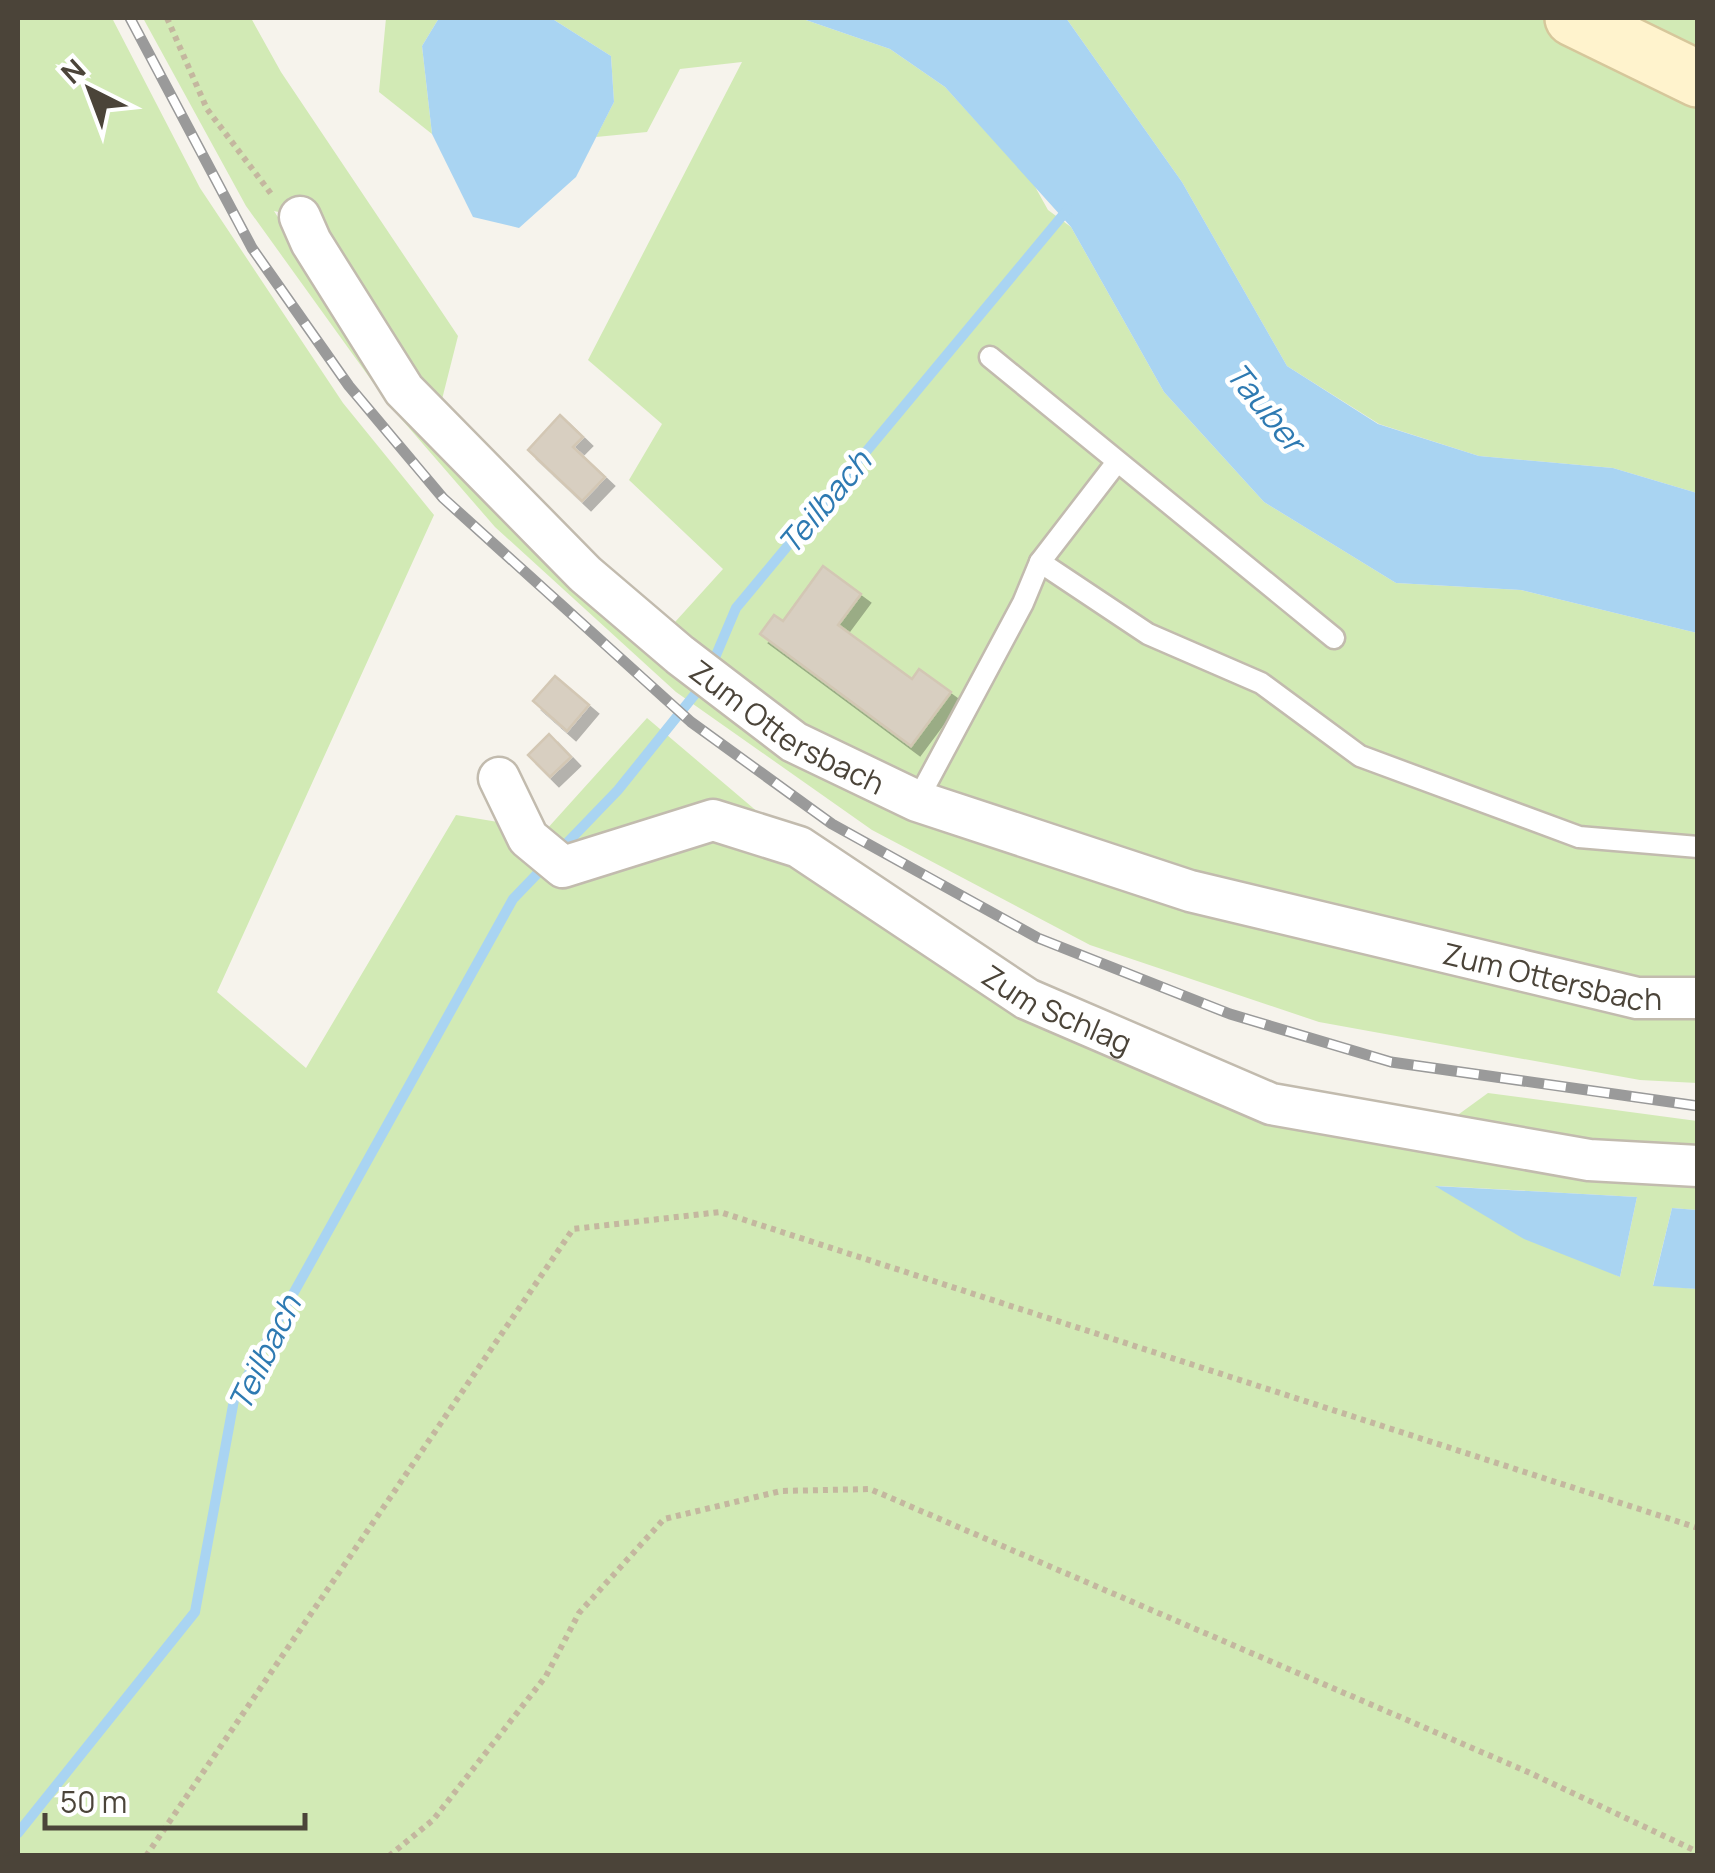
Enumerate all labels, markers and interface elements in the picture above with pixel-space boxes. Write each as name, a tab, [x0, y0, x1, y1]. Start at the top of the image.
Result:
north arrow	[40, 40, 140, 140]
text: N	[52, 50, 93, 92]
water label: Tauber	[1217, 353, 1318, 464]
water label: Teilbach	[767, 440, 881, 563]
street label: Zum Ottersbach	[682, 650, 892, 803]
street label: Zum Ottersbach	[1439, 932, 1662, 1020]
street label: Zum Schlag	[974, 954, 1139, 1062]
water label: Teilbach	[217, 1287, 311, 1418]
scale bar	[45, 1768, 305, 1830]
text: 50 m	[60, 1781, 127, 1822]

